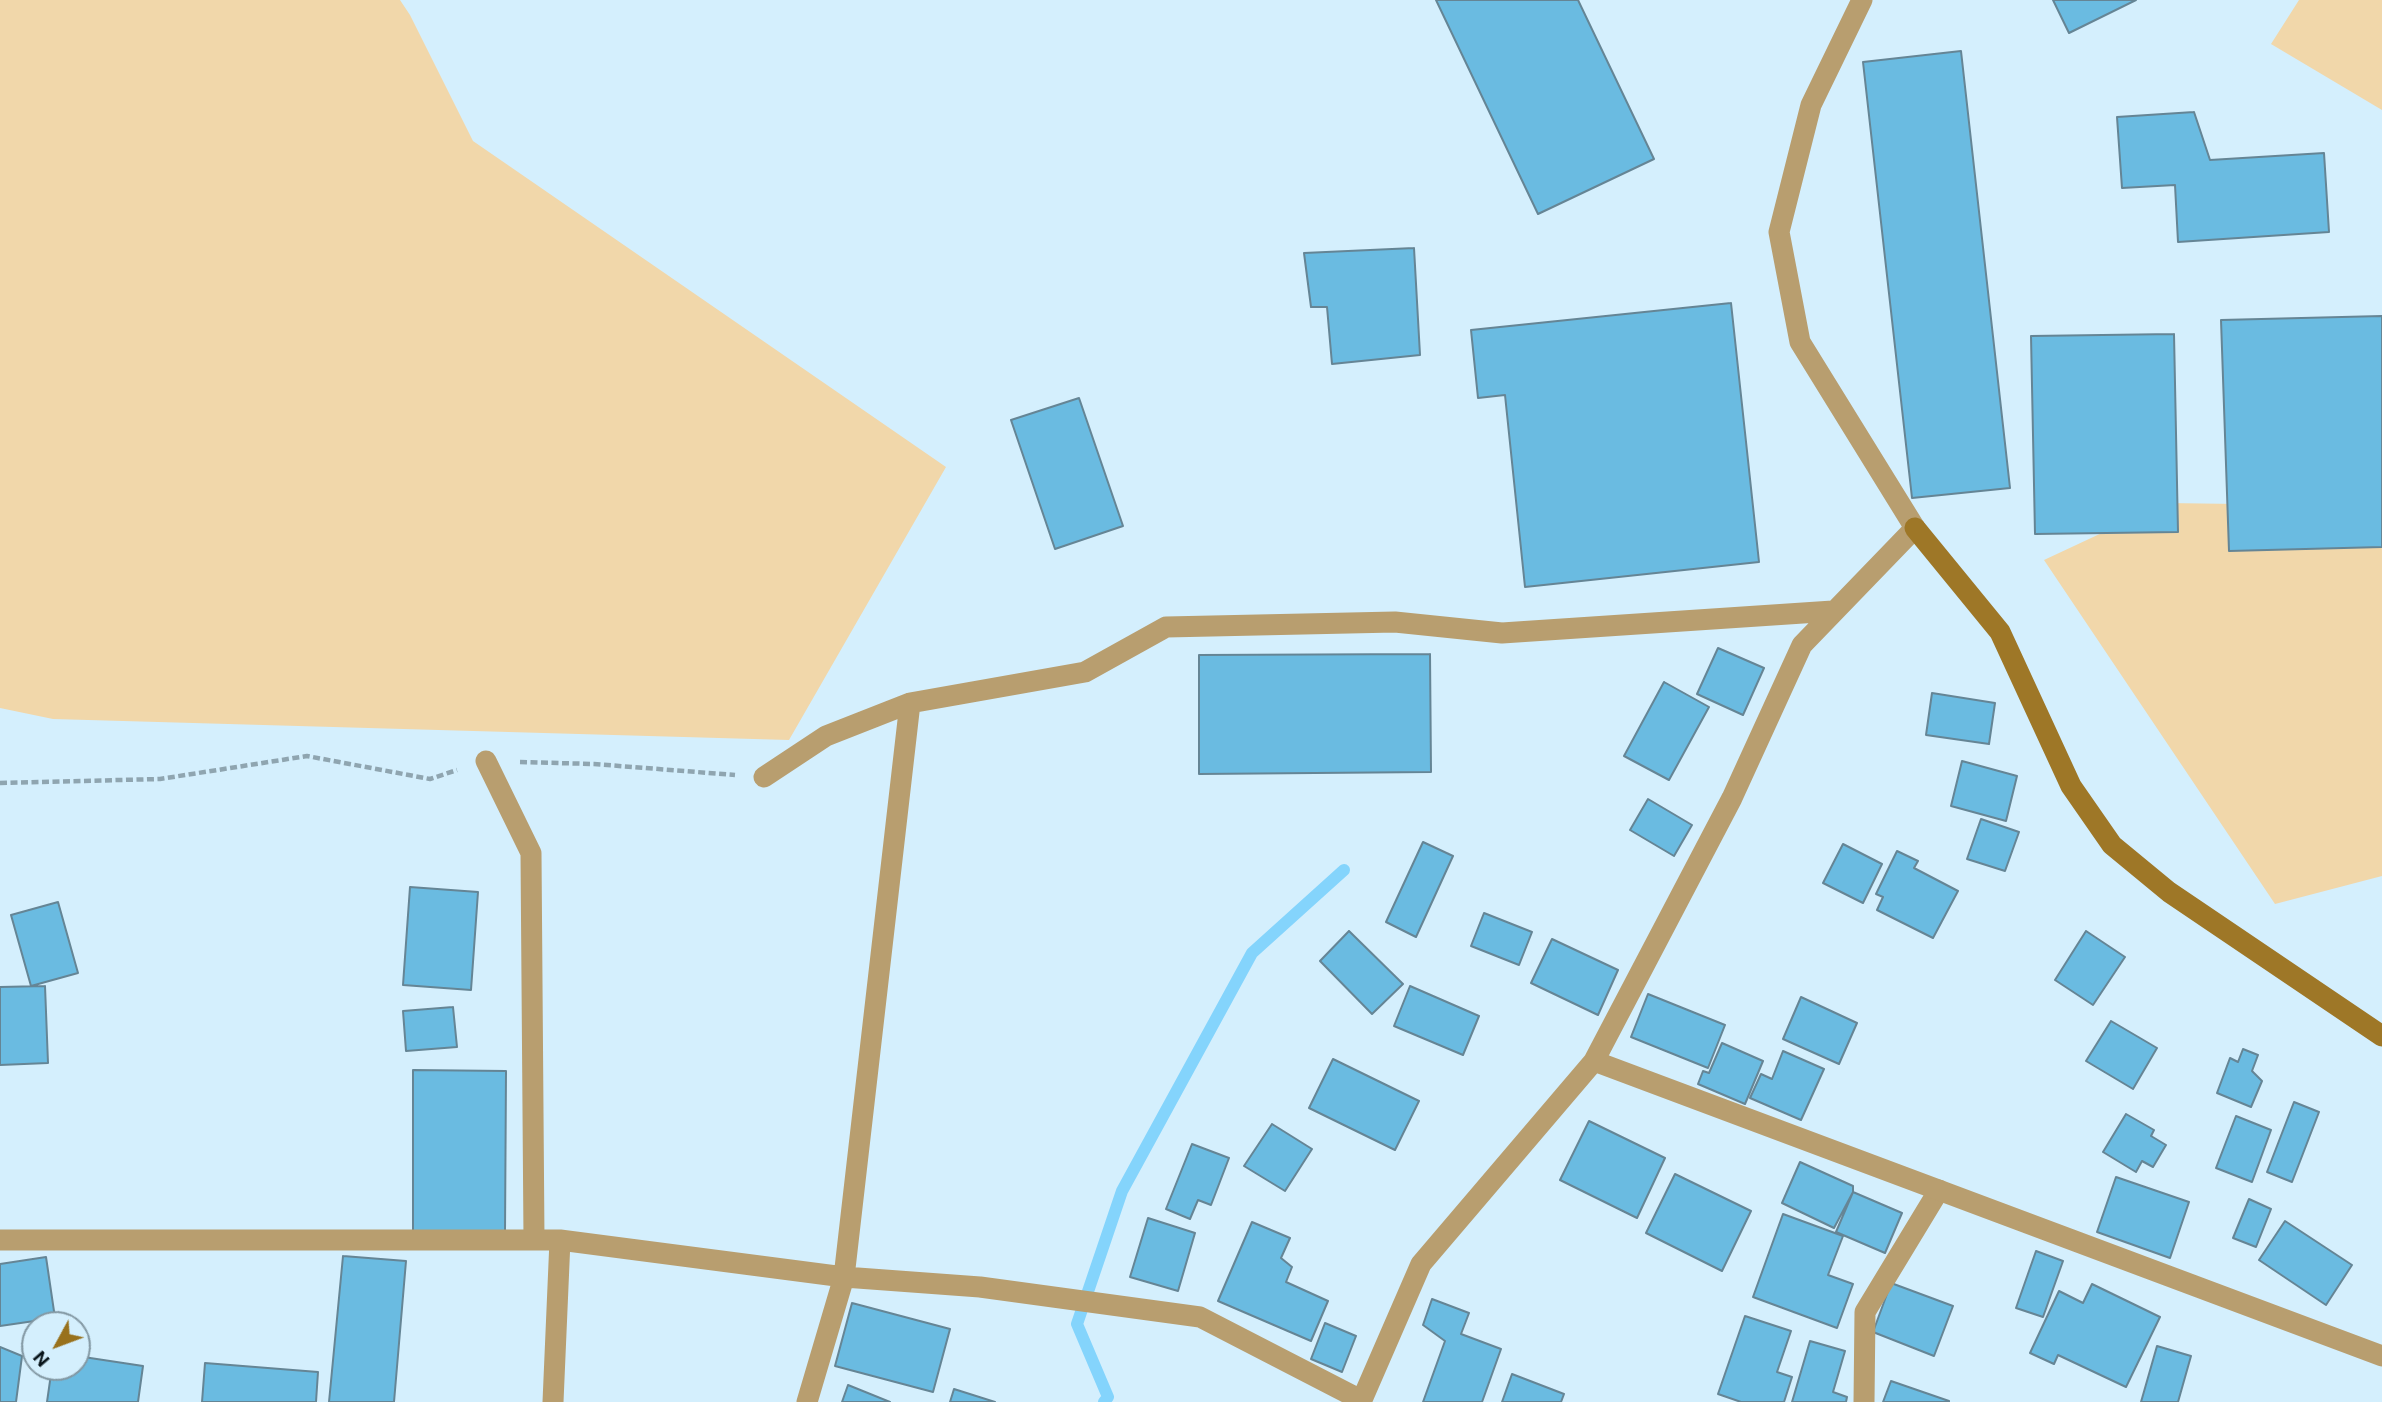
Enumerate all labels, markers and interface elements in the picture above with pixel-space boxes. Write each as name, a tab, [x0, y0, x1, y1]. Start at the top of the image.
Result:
north arrow	[21, 1311, 91, 1381]
text: N	[28, 1346, 54, 1371]

